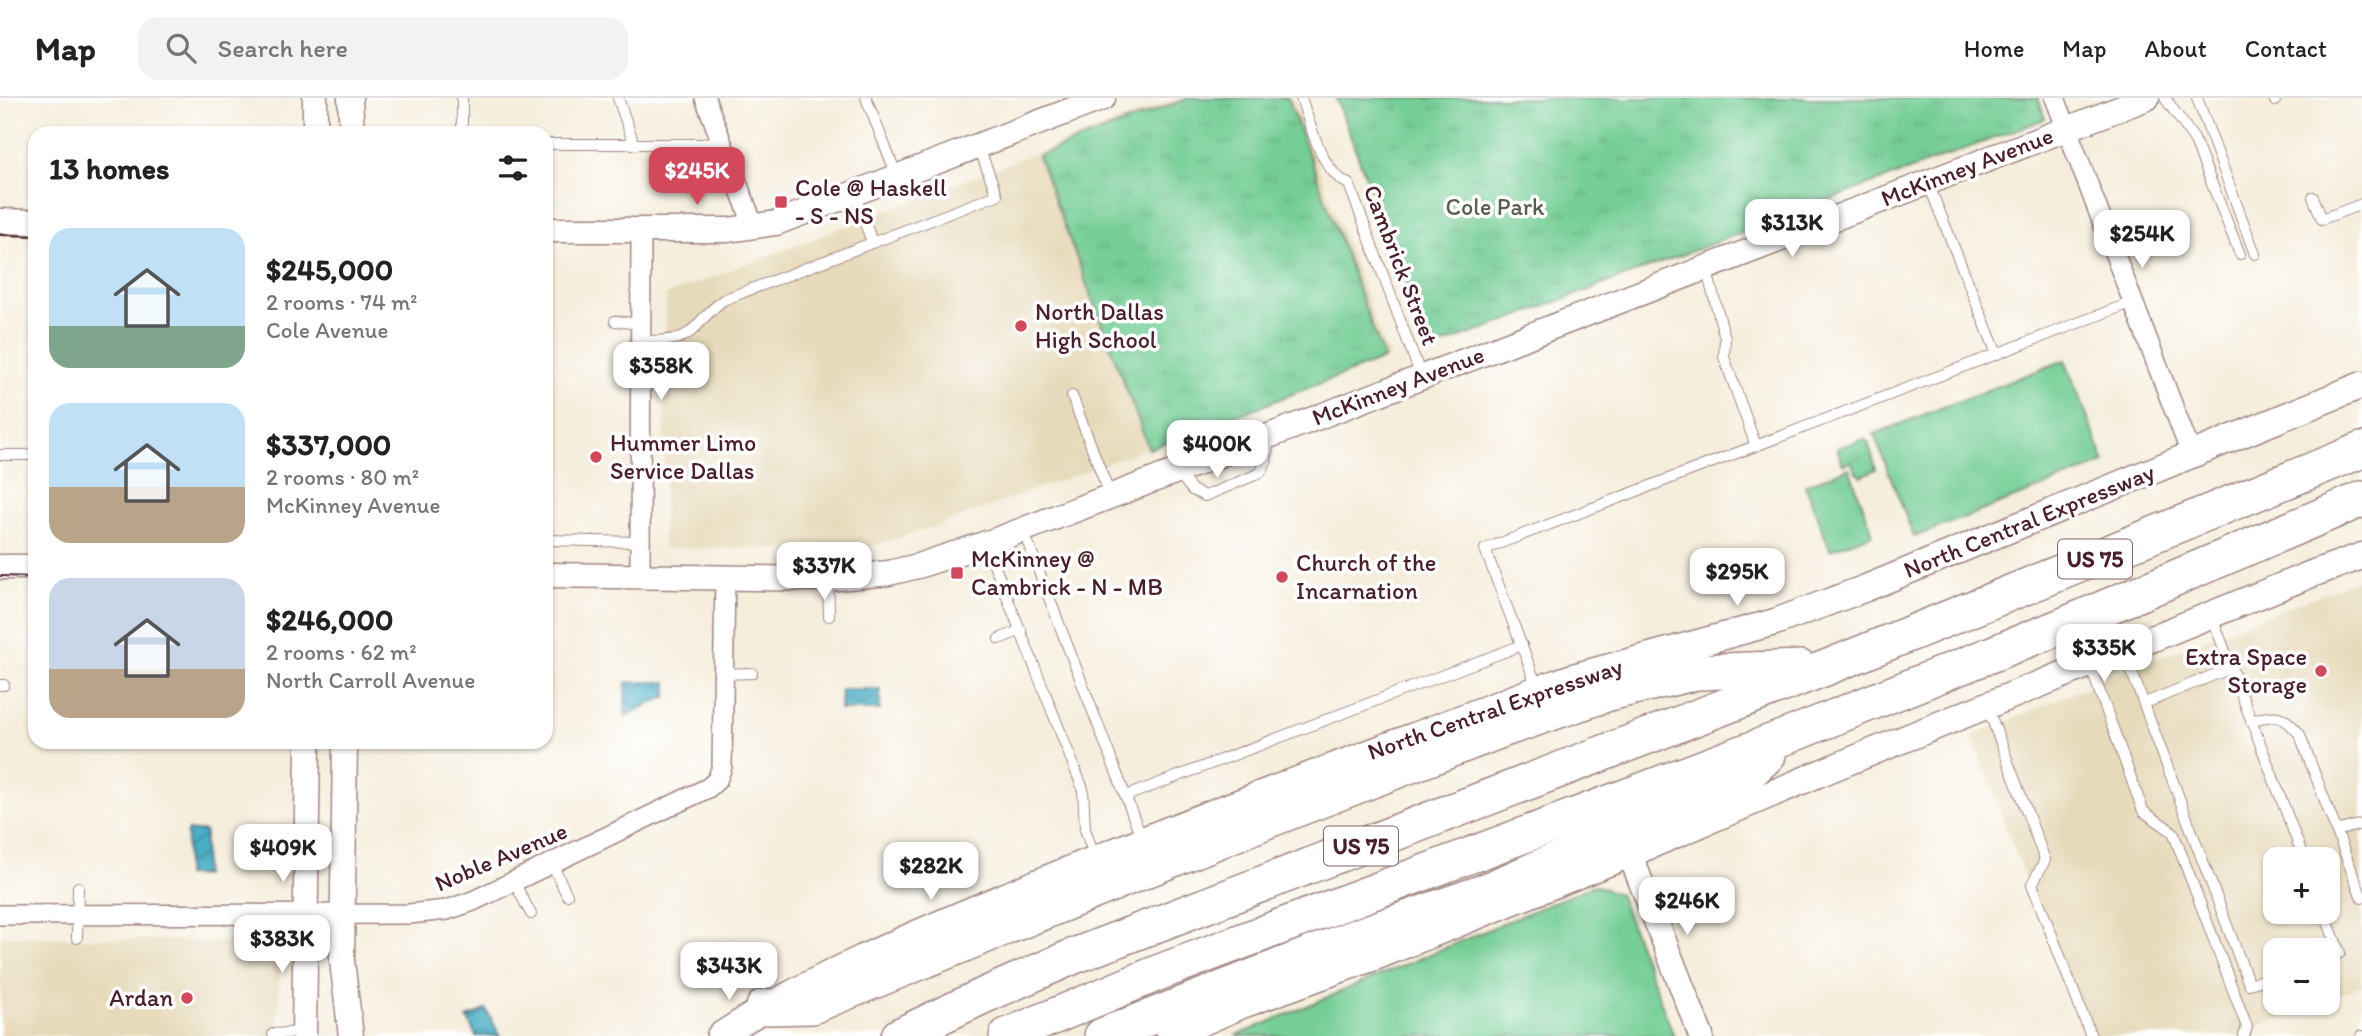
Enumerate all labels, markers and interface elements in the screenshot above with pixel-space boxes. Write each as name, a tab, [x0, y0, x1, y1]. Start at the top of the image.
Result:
search box	[138, 17, 628, 80]
text: Map	[35, 29, 96, 68]
icon: search	[162, 29, 200, 67]
text: Search here	[218, 32, 348, 64]
text: Home	[1964, 34, 2024, 63]
text: Map	[2062, 34, 2106, 63]
text: About	[2144, 34, 2207, 63]
text: Contact	[2245, 34, 2327, 63]
street label: McKinney Avenue	[1877, 120, 2057, 213]
pin: $245K	[648, 148, 746, 207]
icon: filters	[494, 149, 532, 187]
text: 13 homes	[49, 150, 169, 187]
text: $245K	[665, 156, 729, 184]
place label: Cole @ Haskell - S - NS	[795, 173, 947, 230]
street label: Cambrick Street	[1358, 181, 1445, 349]
park label: Cole Park	[1446, 192, 1545, 221]
marker: Cole @ Haskell - S - NS	[773, 194, 789, 210]
pin: $313K	[1743, 200, 1841, 259]
text: $313K	[1761, 208, 1823, 236]
pin: $254K	[2093, 211, 2191, 270]
text: $254K	[2110, 219, 2174, 247]
text: $245,000	[266, 251, 393, 288]
icon: home	[105, 256, 189, 340]
text: 2 rooms · 74 m²	[266, 288, 418, 316]
place label: North Dallas High School	[1035, 297, 1164, 354]
text: Cole Avenue	[266, 316, 388, 344]
marker: North Dallas High School	[1013, 318, 1029, 334]
street label: McKinney Avenue	[1308, 339, 1488, 432]
pin: $358K	[612, 342, 710, 402]
text: $358K	[629, 351, 693, 379]
pin: $400K	[1168, 420, 1266, 480]
text: $337,000	[266, 426, 391, 463]
place label: Hummer Limo Service Dallas	[610, 428, 756, 485]
text: $400K	[1183, 429, 1251, 457]
icon: home	[105, 431, 189, 515]
marker: Hummer Limo Service Dallas	[588, 449, 604, 465]
street label: North Central Expressway	[1899, 457, 2158, 584]
text: 2 rooms · 80 m²	[266, 463, 419, 491]
text: McKinney Avenue	[266, 491, 440, 519]
road number: US 75	[2058, 540, 2132, 579]
pin: $337K	[775, 542, 873, 602]
place label: McKinney @ Cambrick - N - MB	[971, 544, 1163, 601]
place label: Church of the Incarnation	[1296, 548, 1436, 605]
pin: $295K	[1688, 548, 1786, 608]
text: $337K	[793, 551, 855, 579]
text: $295K	[1706, 557, 1768, 585]
marker: McKinney @ Cambrick - N - MB	[949, 565, 965, 581]
marker: Church of the Incarnation	[1274, 569, 1290, 585]
text: $246,000	[266, 601, 393, 638]
icon: home	[105, 606, 189, 690]
pin: $335K	[2055, 624, 2153, 684]
text: $335K	[2072, 633, 2136, 661]
text: 2 rooms · 62 m²	[266, 638, 417, 666]
place label: Extra Space Storage	[2185, 642, 2307, 699]
street label: North Central Expressway	[1363, 651, 1626, 766]
marker: Extra Space Storage	[2313, 663, 2329, 679]
text: North Carroll Avenue	[266, 666, 475, 694]
street label: Noble Avenue	[430, 816, 571, 897]
pin: $409K	[234, 824, 332, 884]
road number: US 75	[1324, 826, 1398, 866]
text: $409K	[250, 833, 316, 861]
pin: $282K	[882, 842, 980, 902]
map controls	[2263, 847, 2340, 1015]
button: +	[2263, 847, 2340, 924]
text: $282K	[899, 851, 963, 879]
pin: $246K	[1638, 878, 1736, 937]
text: $246K	[1655, 886, 1719, 914]
pin: $383K	[233, 916, 331, 975]
text: $383K	[250, 924, 314, 952]
button: −	[2263, 938, 2340, 1015]
pin: $343K	[680, 942, 778, 1002]
text: $343K	[696, 951, 762, 979]
place label: Ardan	[109, 983, 173, 1012]
marker: Ardan	[179, 990, 195, 1006]

